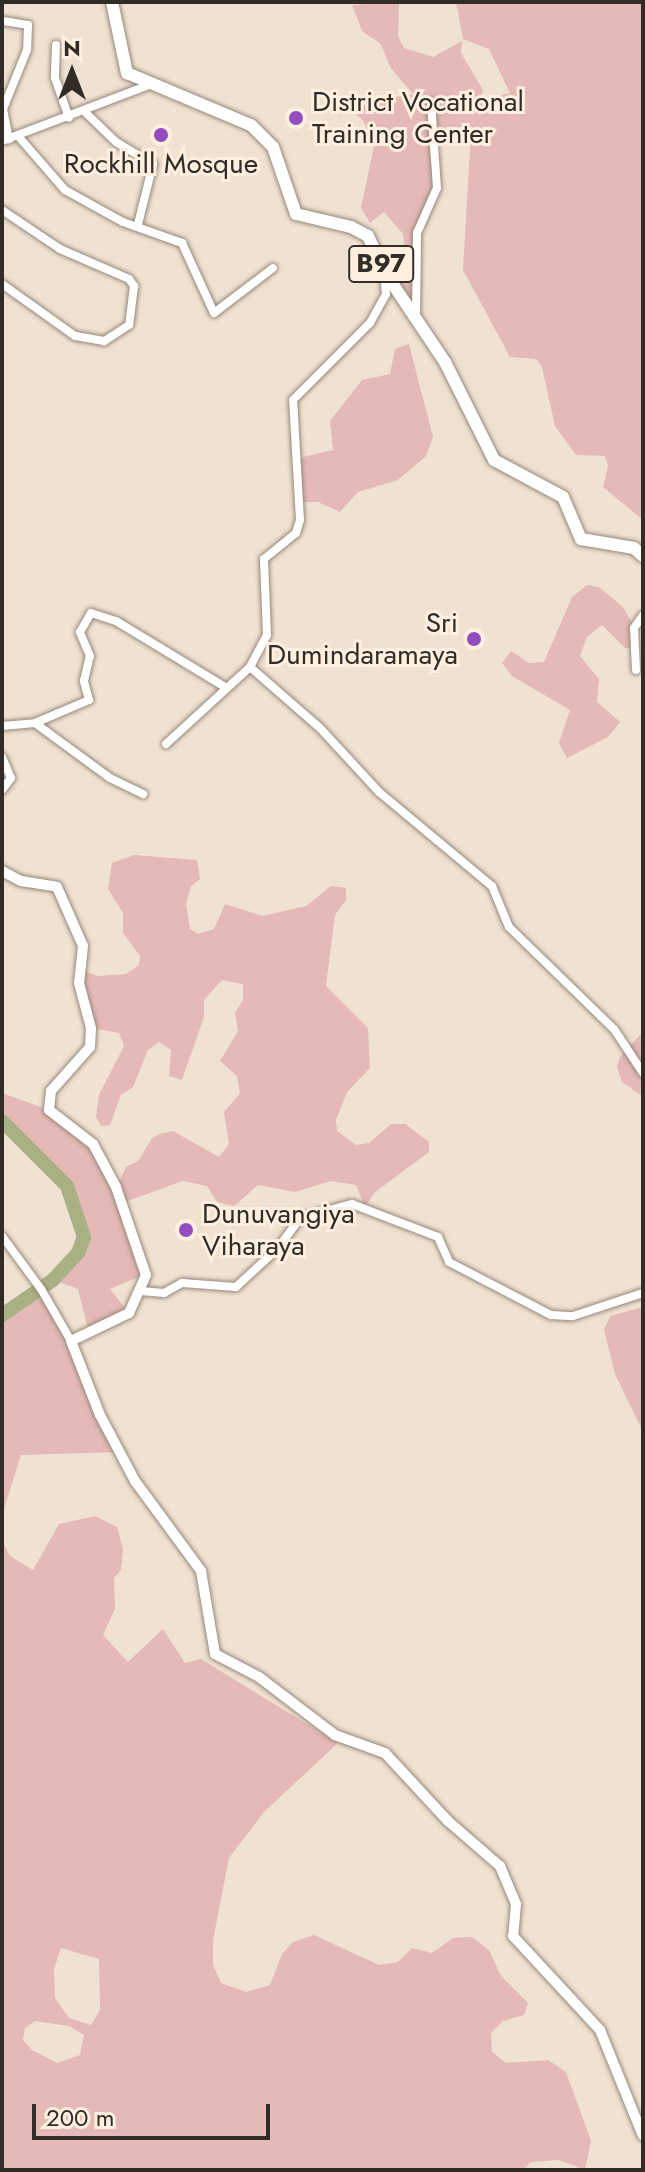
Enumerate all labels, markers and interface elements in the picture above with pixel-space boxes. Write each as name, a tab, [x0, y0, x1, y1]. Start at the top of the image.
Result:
north arrow	[32, 32, 112, 112]
text: N	[63, 32, 81, 64]
place label: District Vocational Training Center	[312, 85, 524, 151]
marker: District Vocational Training Center	[287, 109, 305, 127]
marker: Rockhill Mosque	[152, 126, 170, 144]
place label: Rockhill Mosque	[64, 147, 258, 181]
road number: B97	[347, 242, 415, 286]
place label: Sri Dumindaramaya	[267, 606, 458, 672]
marker: Sri Dumindaramaya	[465, 630, 483, 648]
place label: Dunuvangiya Viharaya	[202, 1197, 355, 1263]
marker: Dunuvangiya Viharaya	[177, 1221, 195, 1239]
scale bar	[36, 2088, 274, 2138]
text: 200 m	[46, 2100, 114, 2135]

